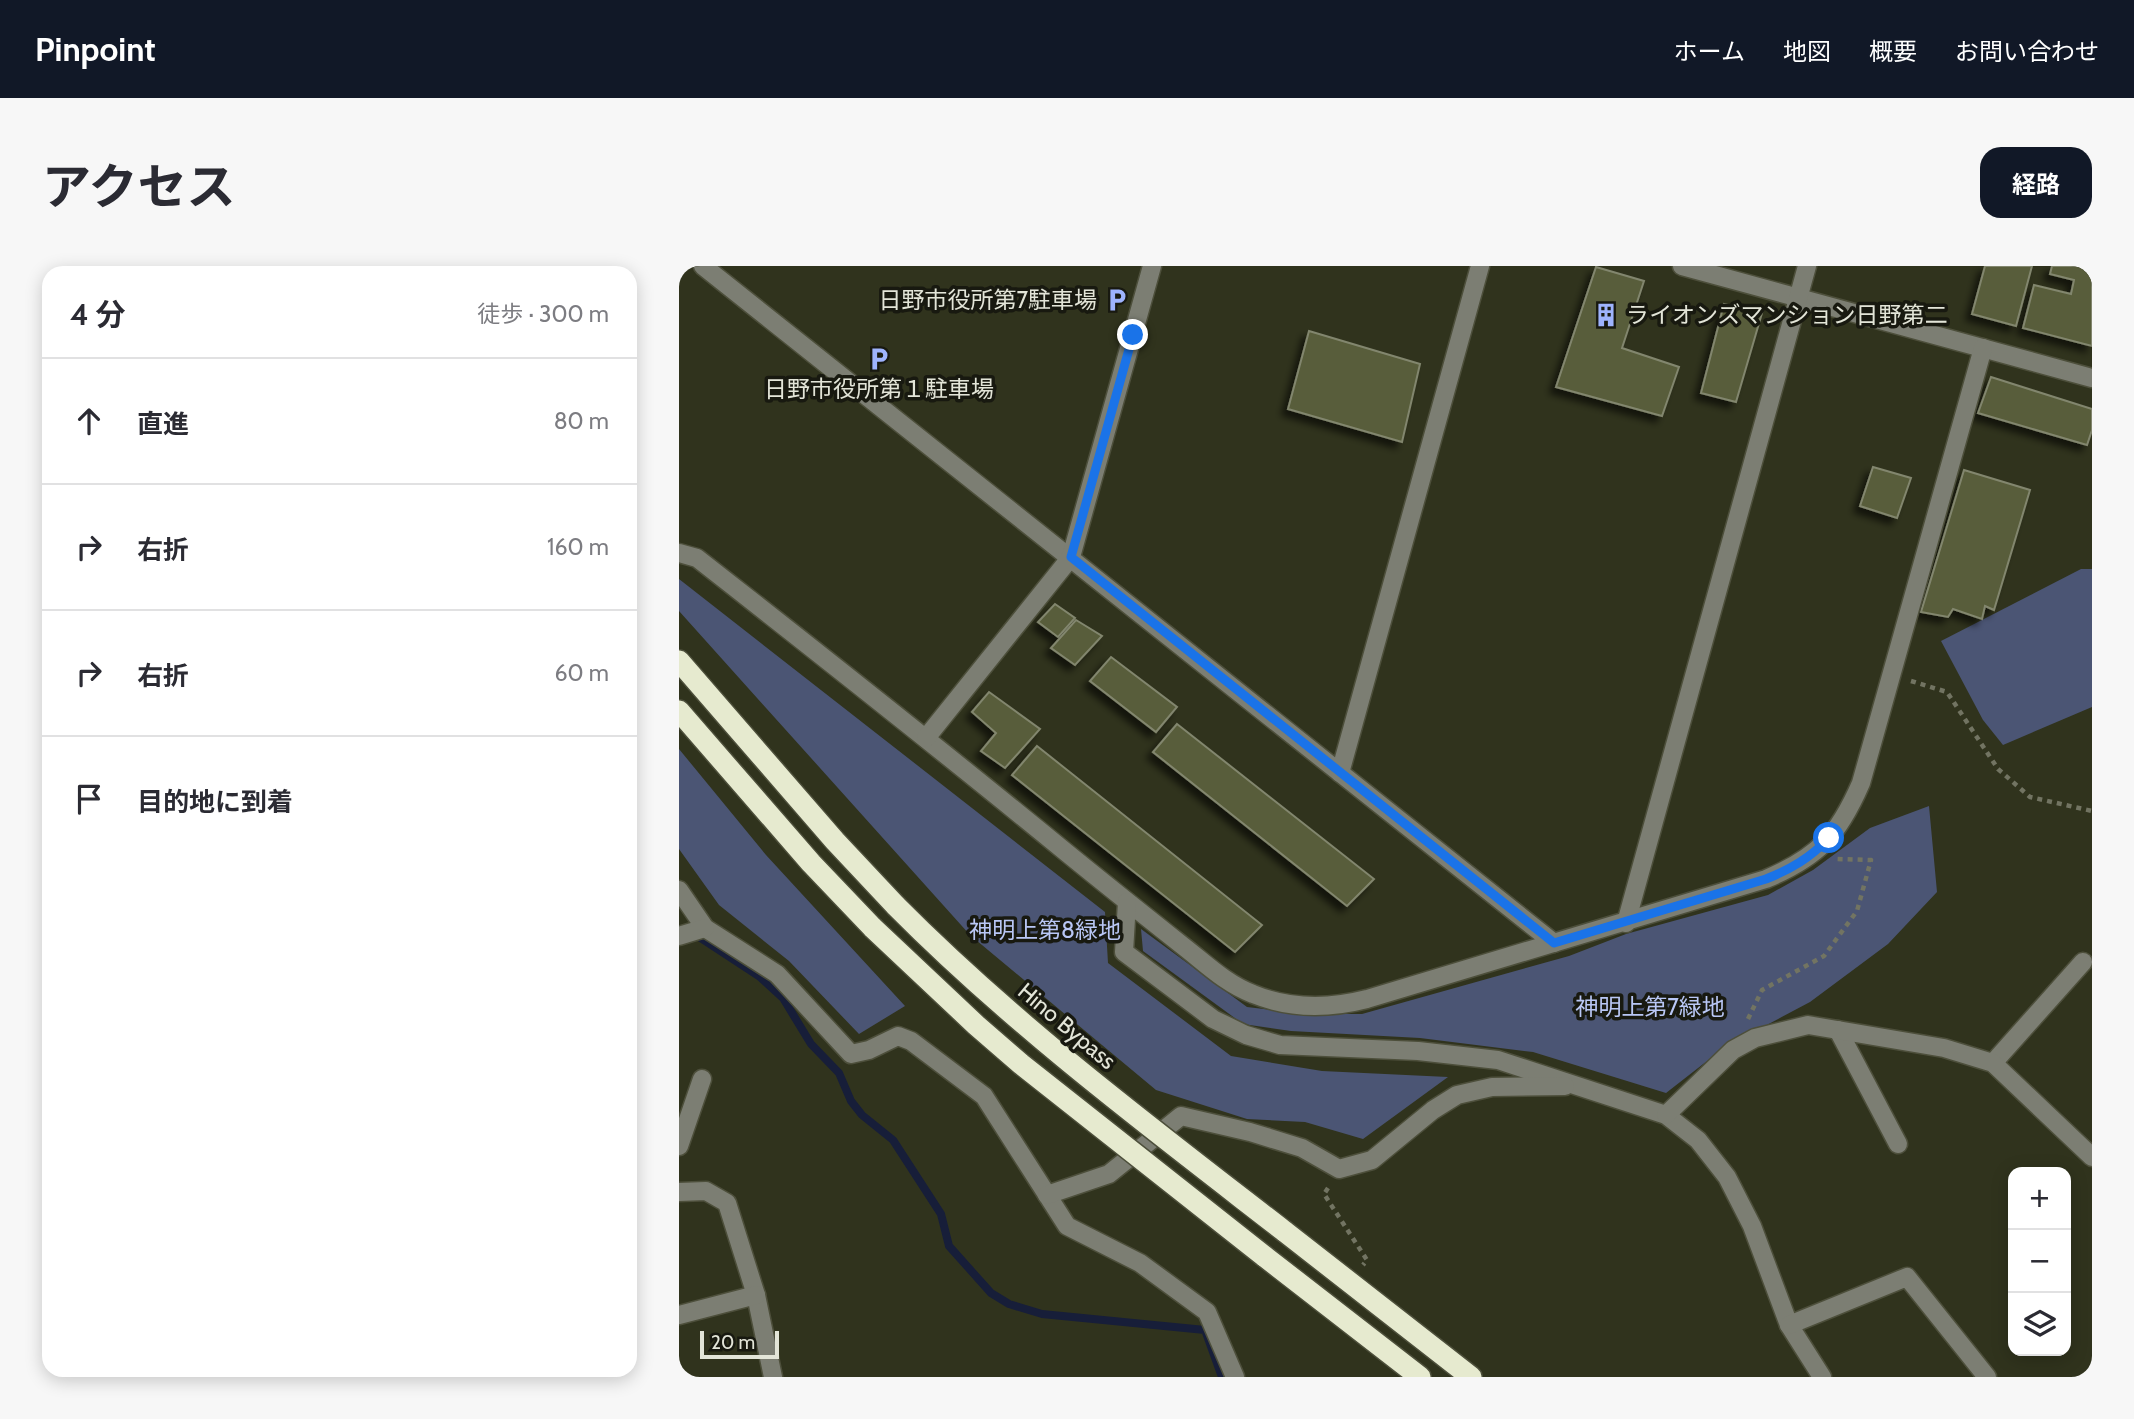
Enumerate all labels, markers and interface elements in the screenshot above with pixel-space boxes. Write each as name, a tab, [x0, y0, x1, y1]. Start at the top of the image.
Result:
text: Pinpoint	[35, 29, 156, 69]
text: ホーム	[1674, 37, 1745, 66]
text: 地図	[1783, 37, 1831, 66]
text: 概要	[1869, 37, 1917, 66]
text: お問い合わせ	[1955, 37, 2099, 66]
button: 経路	[1980, 147, 2092, 218]
text: アクセス	[42, 157, 236, 216]
place label: 日野市役所第7駐車場	[878, 286, 1097, 314]
parking icon: 日野市役所第7駐車場	[1103, 286, 1131, 314]
text: 4 分	[70, 296, 125, 333]
text: 徒歩 · 300 m	[477, 300, 609, 328]
building icon: ライオンズマンション日野第二	[1592, 301, 1620, 329]
place label: ライオンズマンション日野第二	[1626, 301, 1948, 329]
route end	[1117, 319, 1148, 350]
parking icon: 日野市役所第１駐車場	[865, 345, 893, 373]
place label: 日野市役所第１駐車場	[764, 375, 994, 403]
icon: ahead	[70, 402, 108, 440]
text: 80 m	[554, 407, 609, 435]
text: 直進	[137, 408, 189, 440]
icon: right	[70, 528, 108, 566]
text: 160 m	[547, 533, 609, 561]
text: 右折	[137, 534, 189, 566]
icon: right	[70, 654, 108, 692]
text: 60 m	[555, 659, 609, 687]
text: 右折	[137, 660, 189, 692]
icon: arrive	[70, 780, 108, 818]
text: 目的地に到着	[137, 786, 293, 818]
route start	[1813, 822, 1844, 853]
park label: 神明上第8緑地	[969, 916, 1121, 944]
street label: Hino Bypass	[1012, 977, 1122, 1075]
park label: 神明上第7緑地	[1575, 993, 1725, 1021]
map controls	[2008, 1167, 2071, 1356]
button: +	[2008, 1167, 2071, 1230]
button: −	[2008, 1230, 2071, 1293]
button: layers	[2008, 1293, 2071, 1356]
scale bar	[700, 1328, 779, 1360]
text: 20 m	[711, 1331, 755, 1354]

